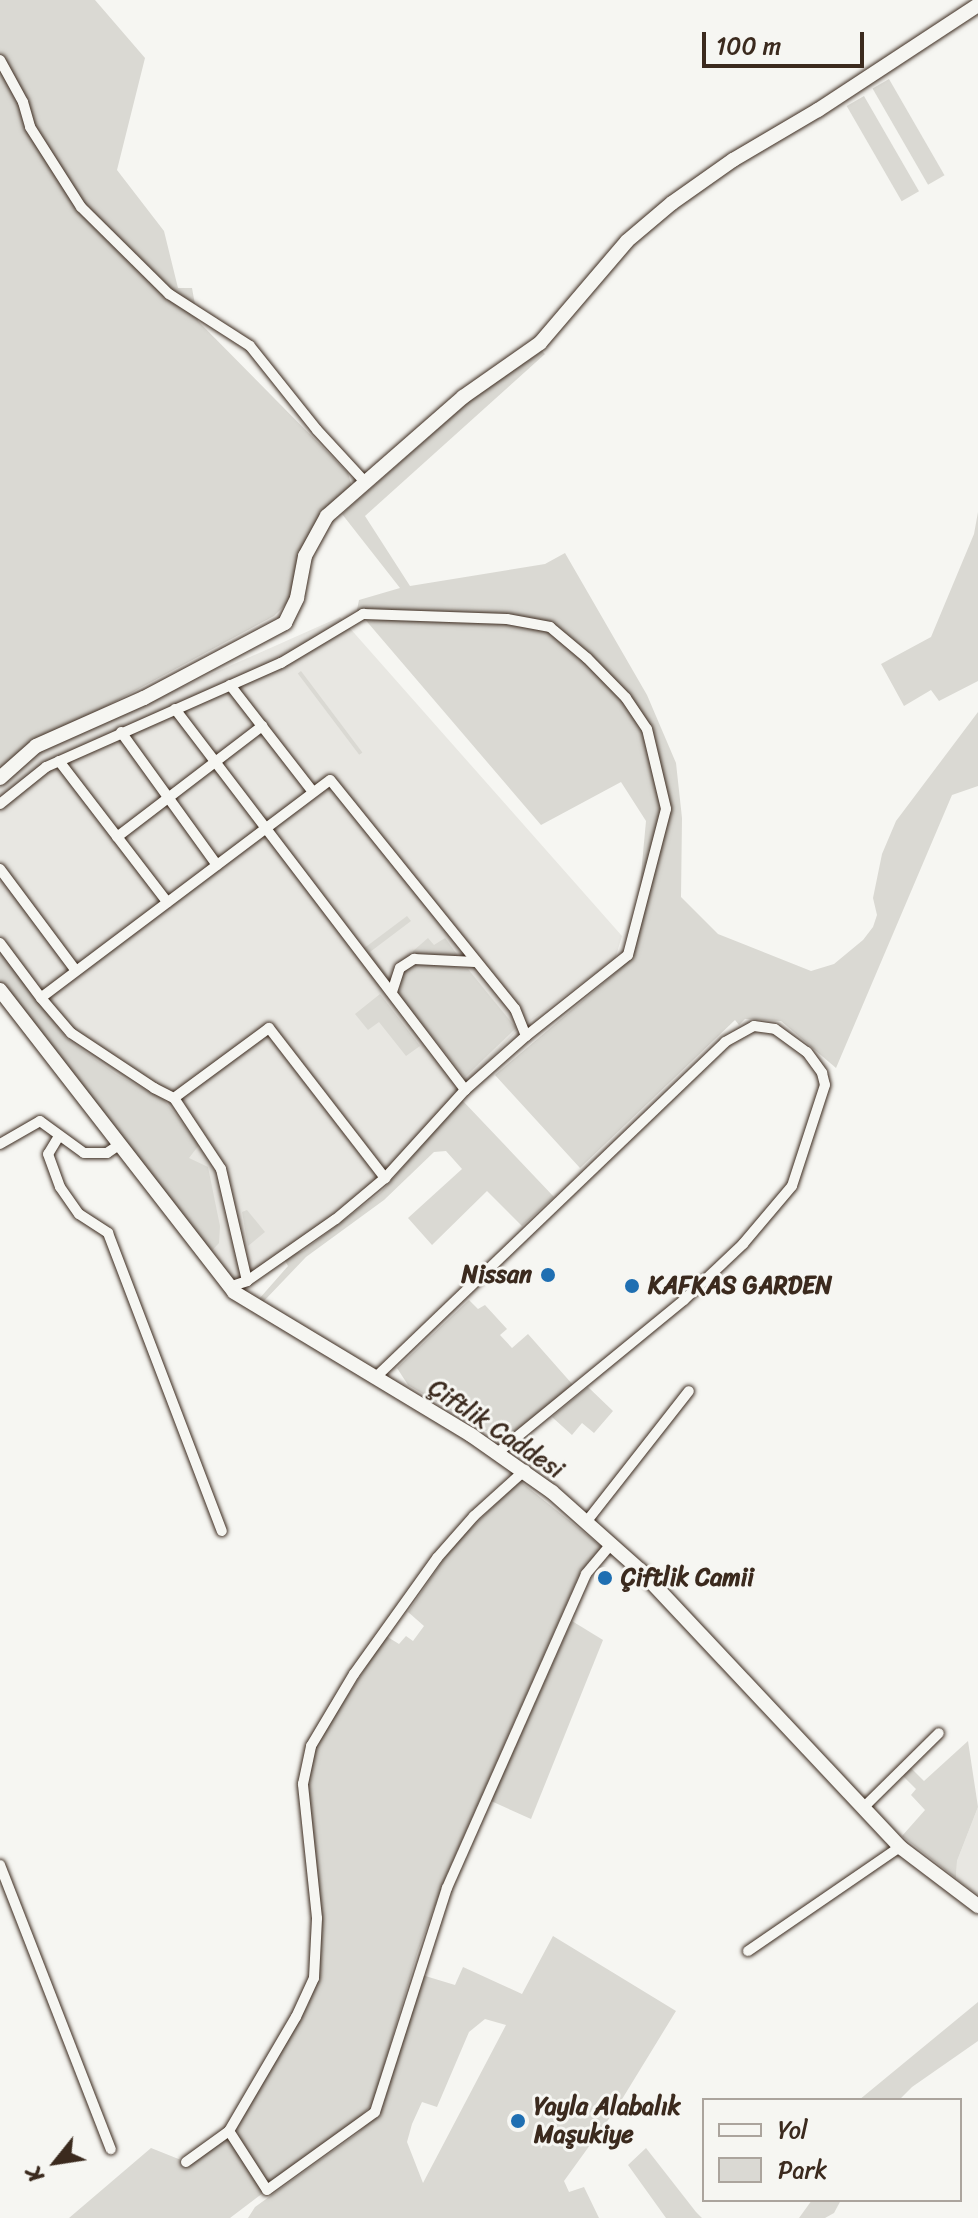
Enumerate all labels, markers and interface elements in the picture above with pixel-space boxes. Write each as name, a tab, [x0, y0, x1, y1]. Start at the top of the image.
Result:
scale bar	[706, 16, 868, 66]
text: 100 m	[716, 25, 781, 67]
place label: Nissan	[462, 1261, 532, 1289]
marker: Nissan	[539, 1266, 557, 1284]
place label: KAFKAS GARDEN	[648, 1272, 832, 1300]
marker: KAFKAS GARDEN	[623, 1277, 641, 1295]
street label: Çiftlik Caddesi	[424, 1374, 568, 1484]
place label: Çiftlik Camii	[621, 1564, 754, 1592]
marker: Çiftlik Camii	[596, 1569, 614, 1587]
place label: Yayla Alabalık Maşukiye	[534, 2093, 680, 2149]
legend	[702, 2098, 962, 2202]
text: Yol	[778, 2109, 808, 2151]
marker: Yayla Alabalık Maşukiye	[509, 2112, 527, 2130]
north arrow	[16, 2122, 96, 2202]
text: Park	[778, 2149, 827, 2191]
text: K	[15, 2159, 55, 2190]

